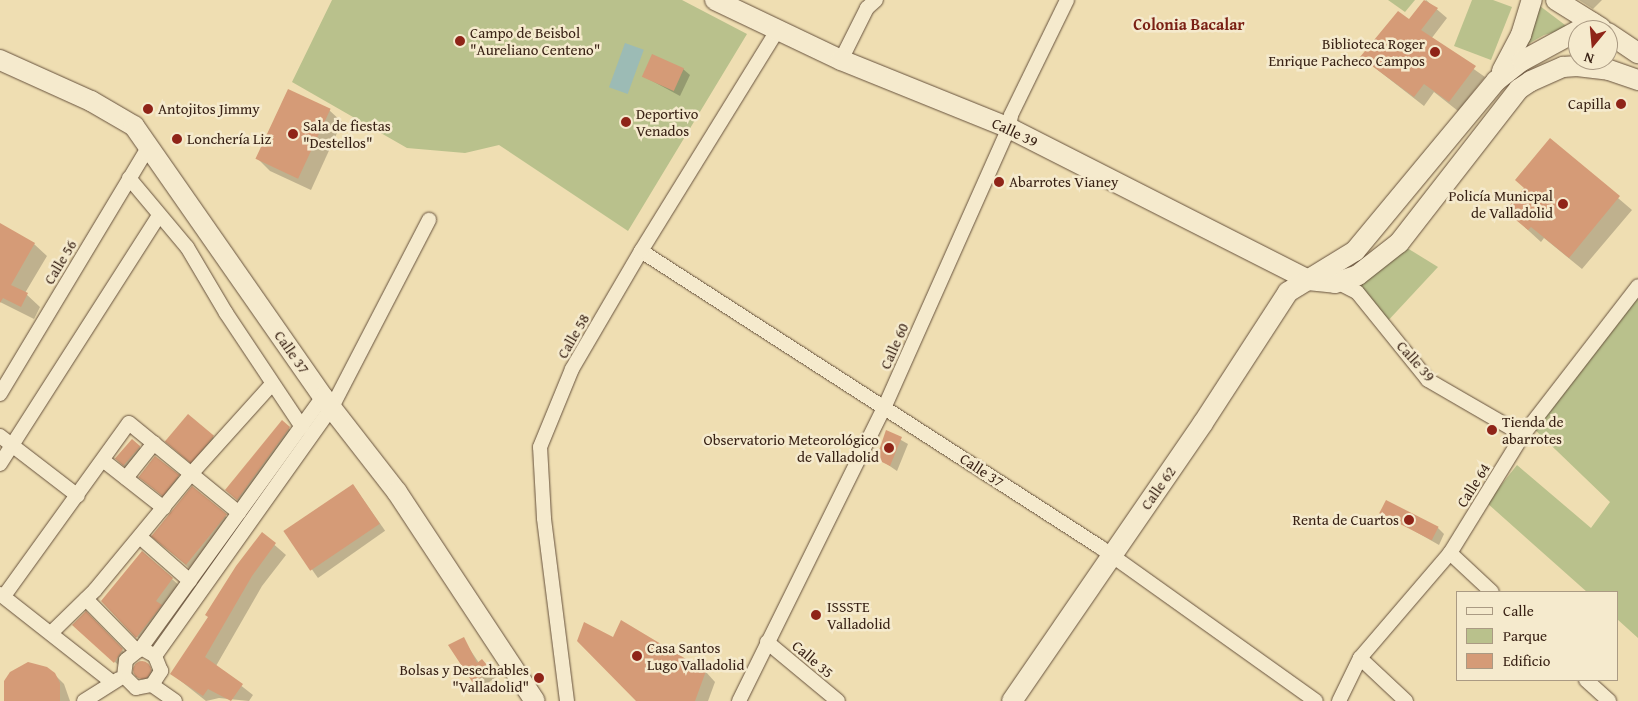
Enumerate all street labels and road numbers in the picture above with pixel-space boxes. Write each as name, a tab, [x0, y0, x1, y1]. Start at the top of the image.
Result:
street label: Calle 39	[989, 114, 1041, 150]
street label: Calle 56	[40, 237, 80, 287]
street label: Calle 58	[553, 311, 593, 361]
street label: Calle 60	[876, 320, 912, 372]
street label: Calle 37	[271, 327, 313, 377]
street label: Calle 39	[1393, 337, 1439, 385]
street label: Calle 37	[957, 449, 1007, 491]
street label: Calle 64	[1453, 460, 1493, 510]
street label: Calle 62	[1137, 463, 1179, 513]
street label: Calle 35	[789, 637, 837, 681]

